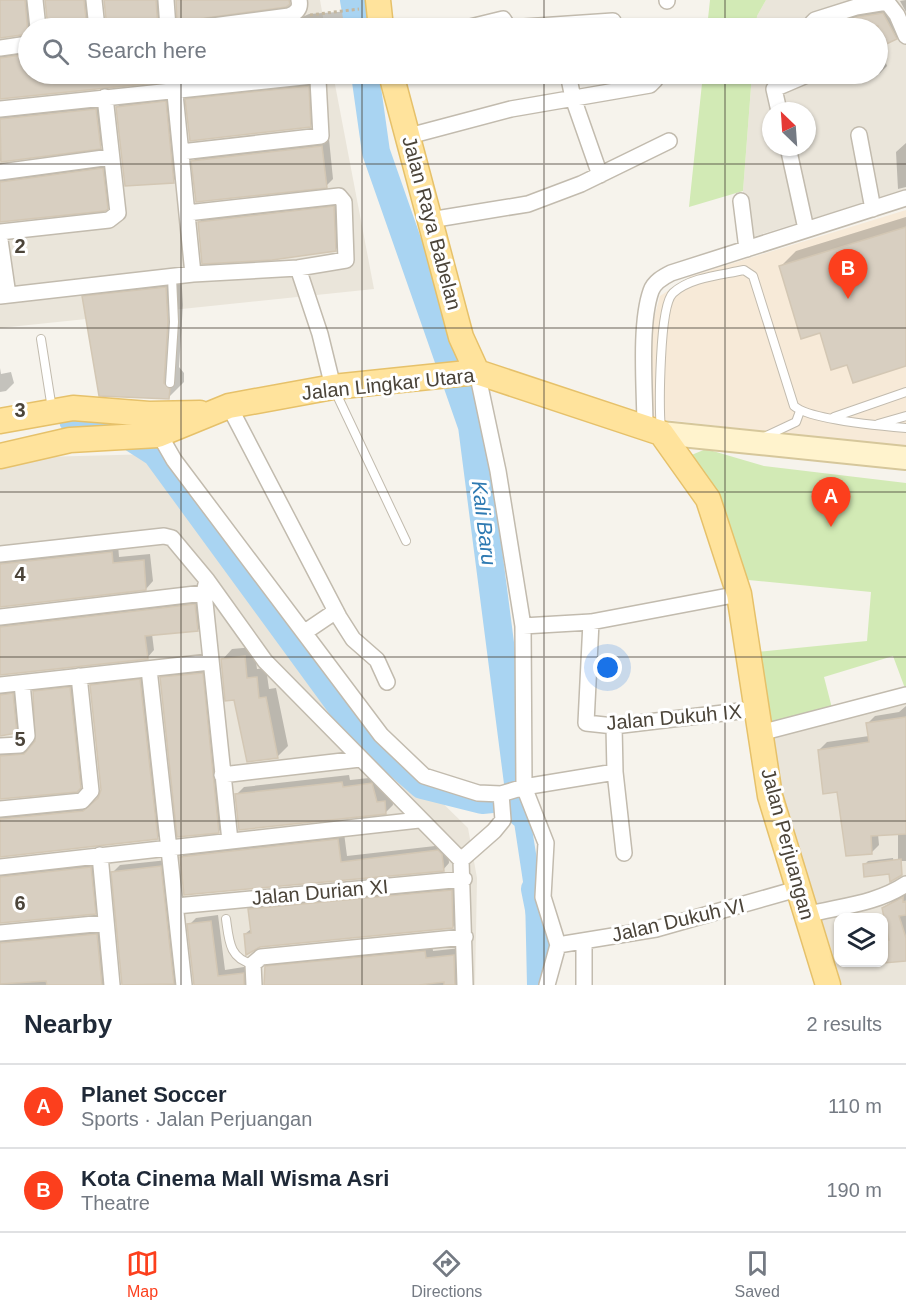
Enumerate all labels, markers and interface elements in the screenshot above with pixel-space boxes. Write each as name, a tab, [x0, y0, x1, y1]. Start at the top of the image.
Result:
search box	[18, 18, 888, 84]
icon: search	[39, 35, 72, 68]
text: Search here	[87, 38, 207, 63]
north arrow	[762, 102, 816, 156]
street label: Jalan Raya Babelan	[398, 134, 466, 312]
text: 2	[14, 235, 26, 257]
pin: B	[828, 250, 868, 299]
street label: Jalan Lingkar Utara	[301, 364, 476, 404]
text: 3	[14, 399, 26, 421]
pin: A	[812, 478, 850, 527]
water label: Kali Baru	[468, 479, 501, 567]
text: 4	[14, 563, 26, 585]
your location	[593, 653, 622, 682]
street label: Jalan Dukuh IX	[605, 700, 743, 734]
text: 5	[14, 728, 26, 750]
street label: Jalan Perjuangan	[757, 766, 819, 922]
street label: Jalan Durian XI	[251, 875, 389, 909]
text: 6	[14, 892, 26, 914]
street label: Jalan Dukuh VI	[609, 894, 747, 946]
map controls	[834, 913, 888, 967]
button: layers	[834, 913, 888, 967]
text: Nearby	[24, 1009, 112, 1039]
text: 2 results	[806, 1013, 882, 1035]
text: Planet Soccer	[81, 1082, 227, 1107]
text: A	[36, 1095, 51, 1117]
text: 110 m	[828, 1095, 882, 1117]
text: Sports · Jalan Perjuangan	[81, 1108, 312, 1130]
text: Kota Cinema Mall Wisma Asri	[81, 1166, 389, 1191]
text: B	[36, 1179, 51, 1201]
text: 190 m	[826, 1179, 882, 1201]
text: Theatre	[81, 1192, 150, 1214]
tab: Map	[126, 1247, 159, 1301]
tab: Directions	[411, 1247, 482, 1301]
tab: Saved	[735, 1247, 780, 1301]

